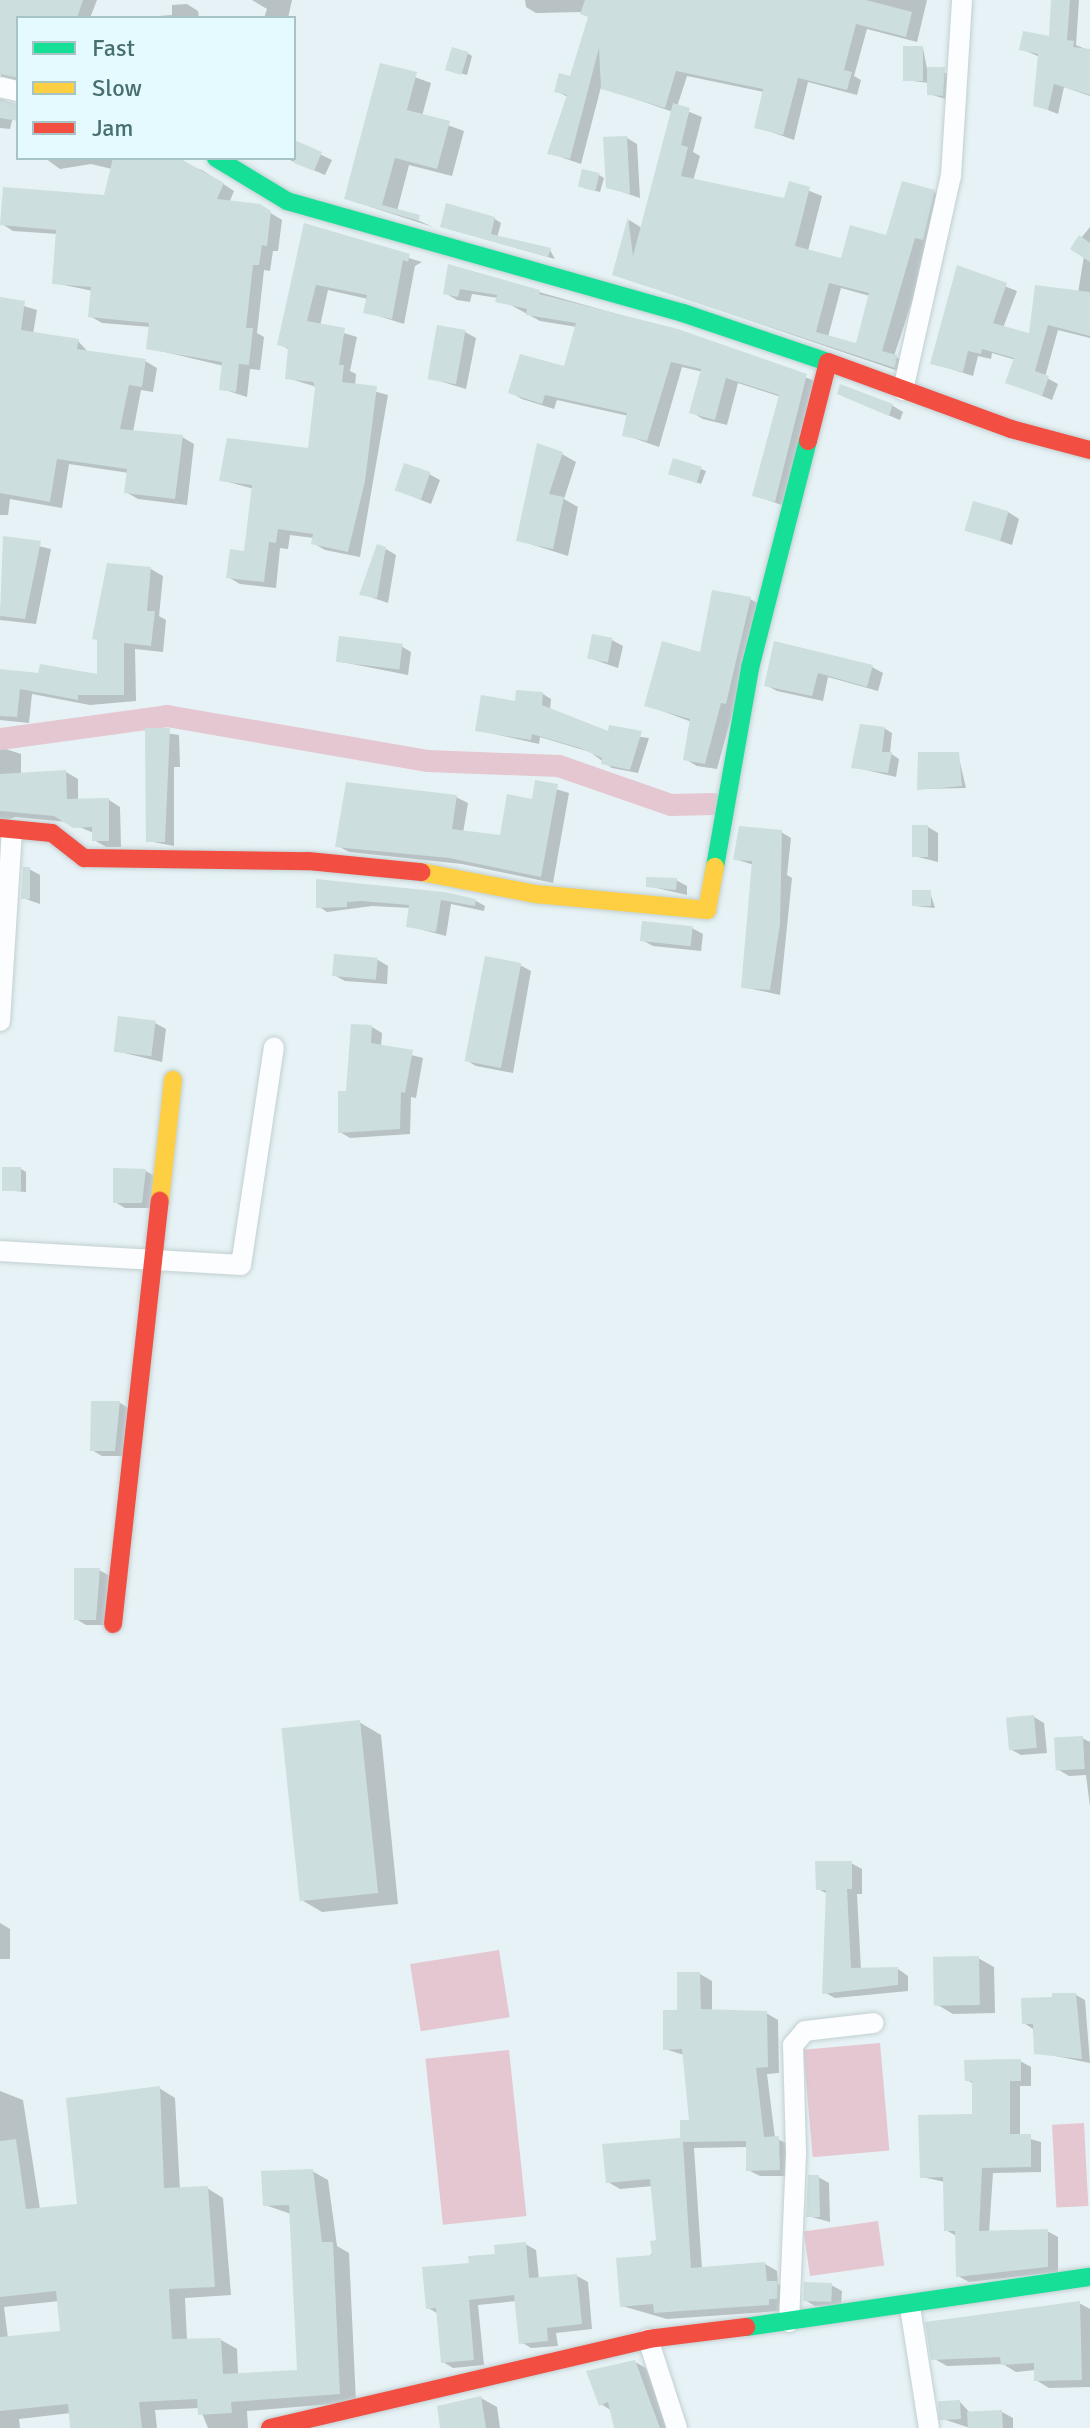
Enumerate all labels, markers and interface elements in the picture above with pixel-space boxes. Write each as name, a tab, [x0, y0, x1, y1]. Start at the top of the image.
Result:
legend	[16, 16, 296, 160]
text: Fast	[92, 33, 135, 63]
text: Slow	[92, 73, 142, 103]
text: Jam	[92, 113, 133, 143]

